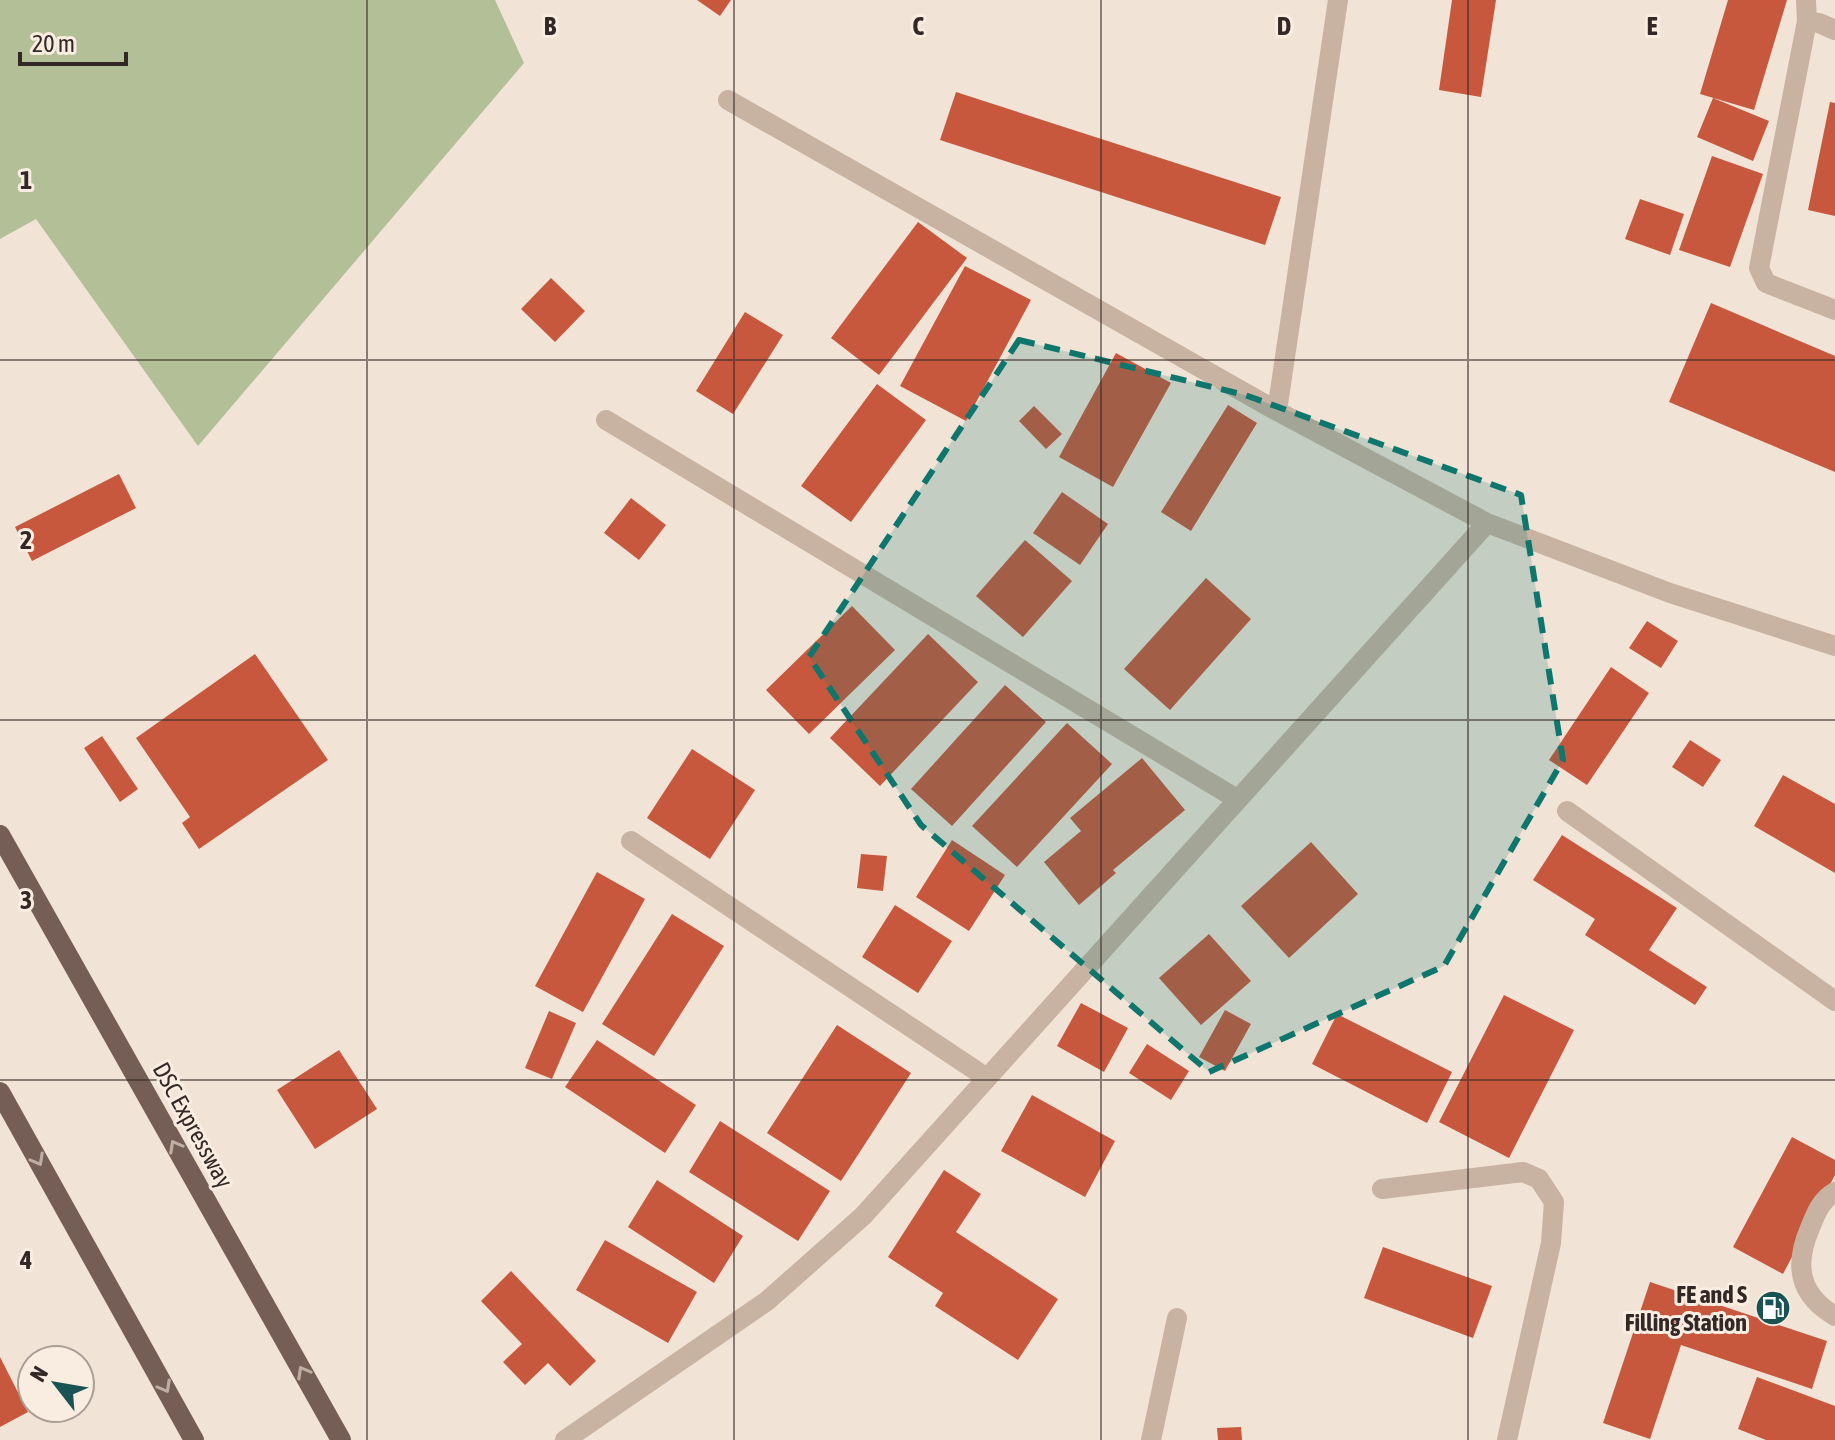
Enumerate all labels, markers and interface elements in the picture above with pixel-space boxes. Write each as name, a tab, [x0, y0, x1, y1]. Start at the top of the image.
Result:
text: B	[544, 11, 557, 41]
text: C	[912, 11, 924, 41]
text: D	[1277, 11, 1291, 41]
text: E	[1646, 11, 1658, 41]
scale bar	[20, 16, 126, 66]
text: 20 m	[32, 30, 75, 57]
text: 1	[20, 165, 32, 195]
text: 2	[20, 525, 32, 555]
text: 3	[20, 885, 32, 915]
street label: DSC Expressway	[148, 1058, 239, 1192]
one-way arrow	[169, 1140, 185, 1154]
one-way arrow	[28, 1151, 44, 1166]
text: 4	[19, 1245, 32, 1275]
place label: FE and S Filling Station	[1625, 1281, 1747, 1336]
fuel station icon: FE and S Filling Station	[1754, 1289, 1792, 1327]
north arrow	[16, 1344, 96, 1424]
text: N	[24, 1361, 53, 1386]
one-way arrow	[297, 1366, 313, 1381]
one-way arrow	[155, 1379, 170, 1393]

